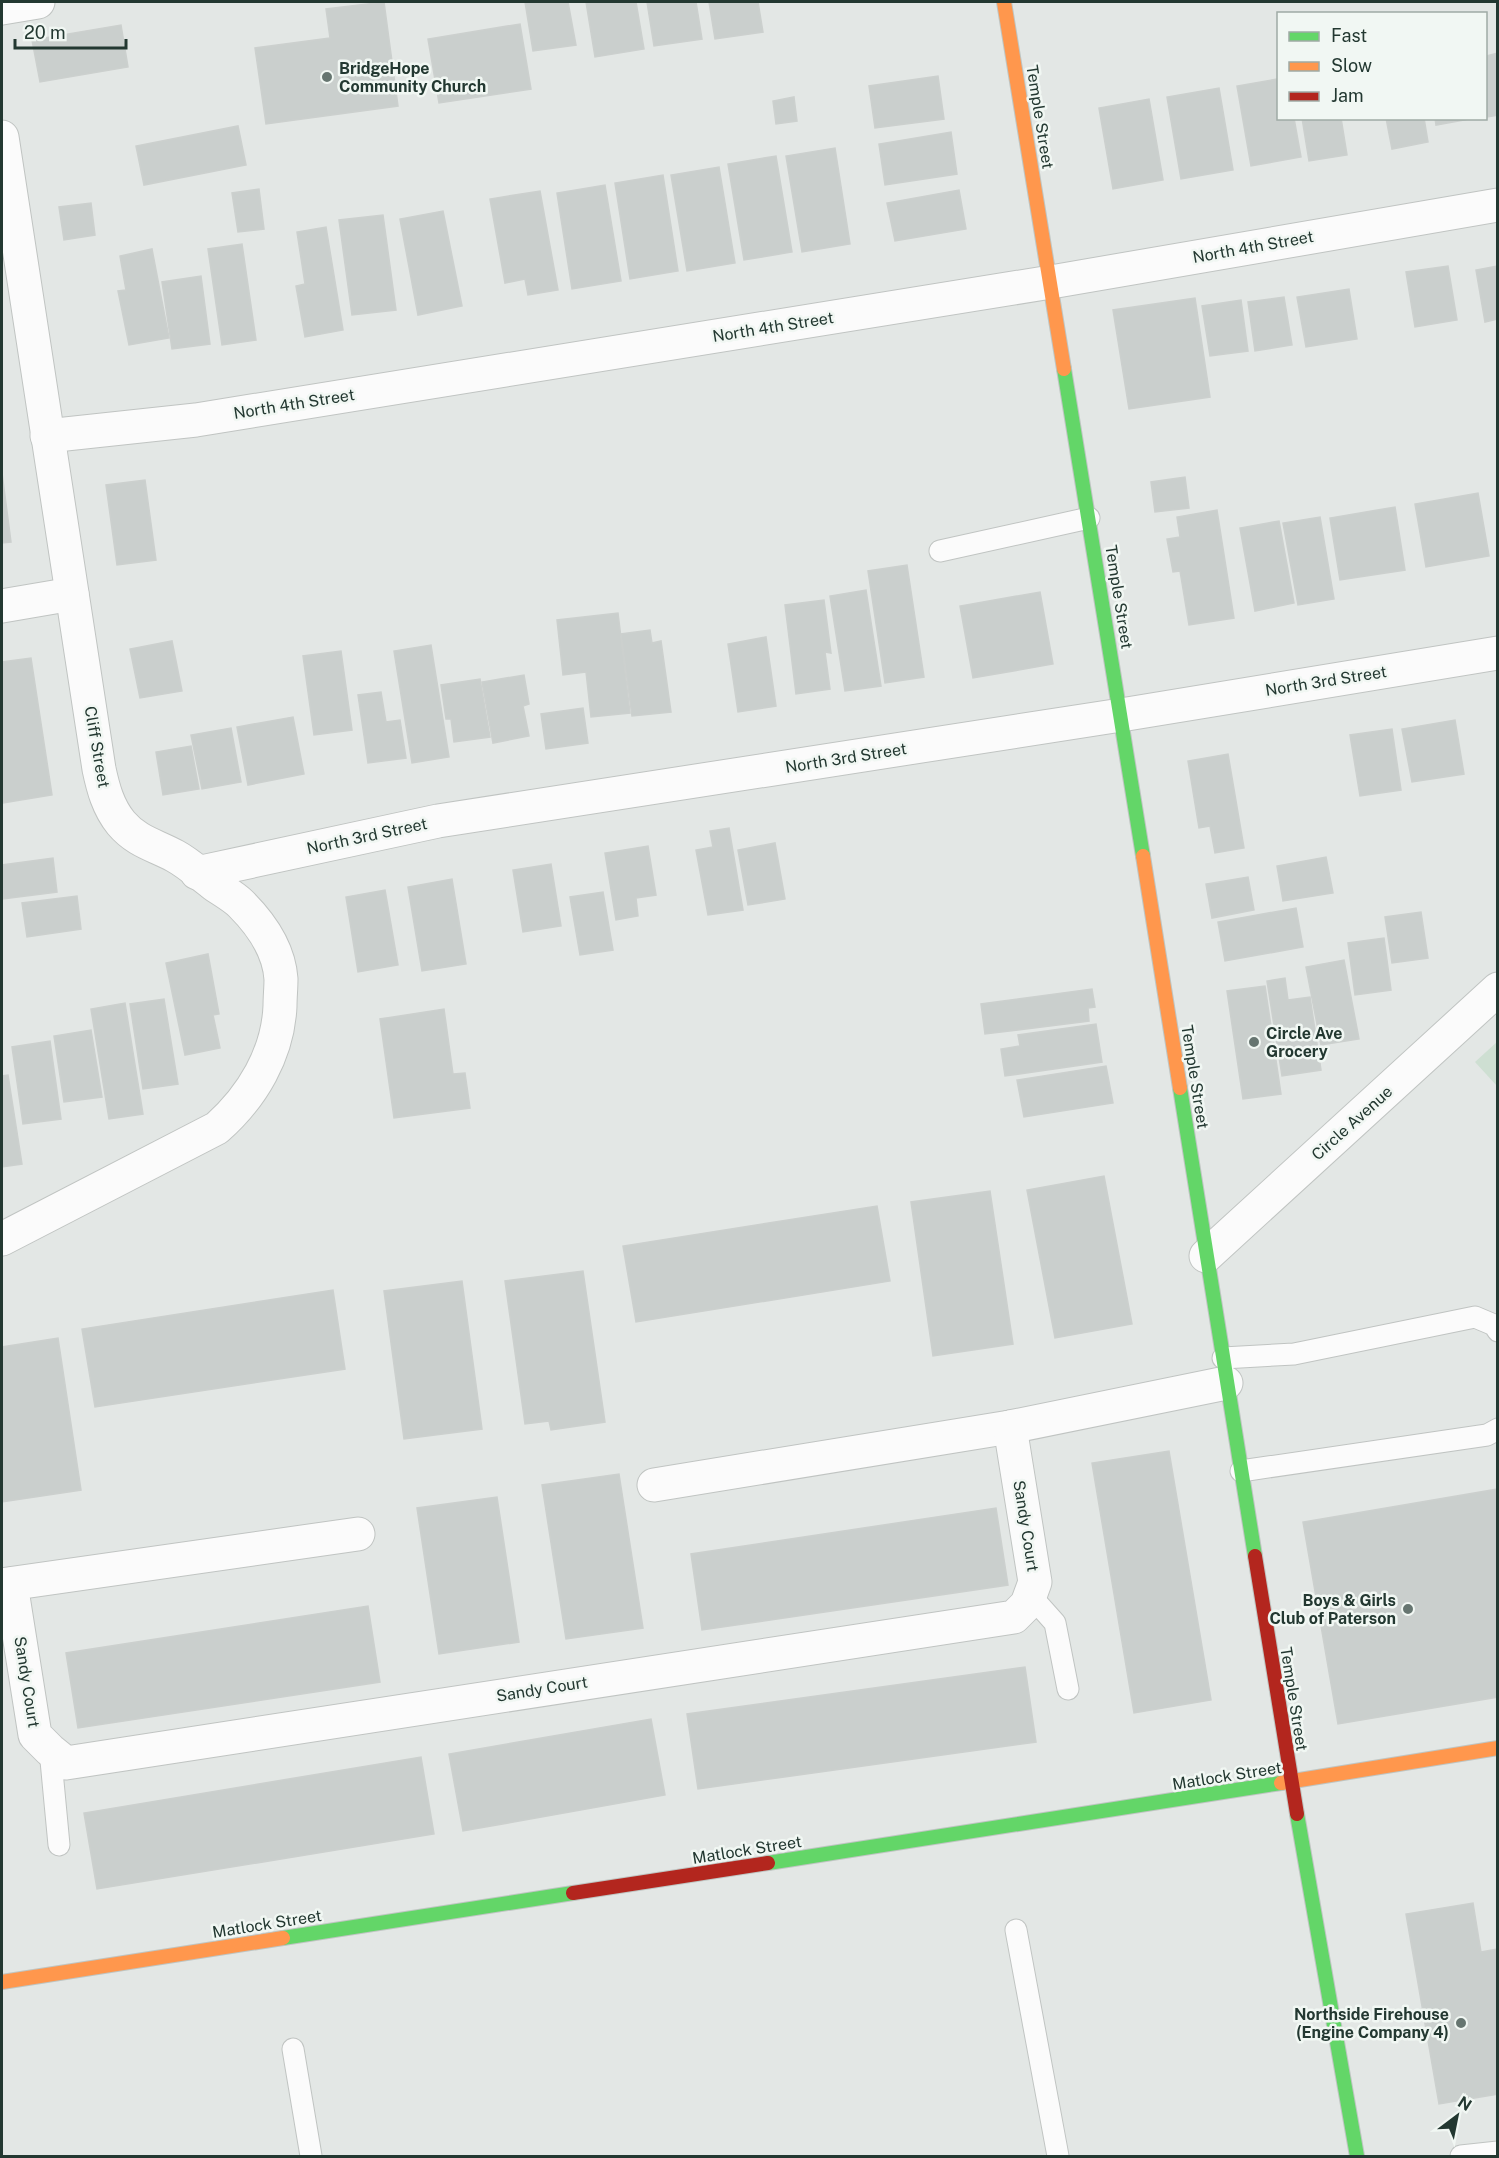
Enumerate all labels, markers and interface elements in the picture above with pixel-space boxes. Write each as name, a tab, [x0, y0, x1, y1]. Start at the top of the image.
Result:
scale bar	[15, 12, 126, 50]
legend	[1277, 12, 1487, 120]
text: 20 m	[24, 22, 66, 43]
text: Fast	[1331, 25, 1367, 46]
text: Slow	[1331, 55, 1372, 76]
place label: BridgeHope Community Church	[339, 59, 486, 96]
street label: Temple Street	[1022, 64, 1058, 170]
marker: BridgeHope Community Church	[320, 70, 334, 84]
text: Jam	[1331, 85, 1364, 106]
street label: North 4th Street	[1191, 227, 1315, 267]
street label: North 4th Street	[711, 308, 835, 346]
street label: North 4th Street	[232, 385, 356, 423]
street label: Temple Street	[1101, 544, 1137, 650]
street label: North 3rd Street	[1264, 662, 1388, 700]
street label: Cliff Street	[80, 705, 114, 789]
street label: North 3rd Street	[784, 739, 908, 777]
street label: North 3rd Street	[305, 814, 429, 858]
street label: Temple Street	[1177, 1024, 1213, 1130]
place label: Circle Ave Grocery	[1266, 1024, 1342, 1061]
marker: Circle Ave Grocery	[1247, 1035, 1261, 1049]
street label: Circle Avenue	[1308, 1082, 1396, 1164]
street label: Sandy Court	[1009, 1479, 1043, 1573]
place label: Boys & Girls Club of Paterson	[1269, 1591, 1396, 1628]
marker: Boys & Girls Club of Paterson	[1401, 1602, 1415, 1616]
street label: Sandy Court	[10, 1635, 44, 1729]
street label: Temple Street	[1276, 1646, 1312, 1752]
street label: Sandy Court	[495, 1672, 589, 1706]
street label: Matlock Street	[1171, 1758, 1283, 1794]
street label: Matlock Street	[691, 1832, 803, 1868]
street label: Matlock Street	[211, 1906, 323, 1942]
place label: Northside Firehouse (Engine Company 4)	[1294, 2005, 1449, 2042]
marker: Northside Firehouse (Engine Company 4)	[1454, 2016, 1468, 2030]
north arrow	[1427, 2086, 1487, 2146]
text: N	[1454, 2092, 1475, 2115]

